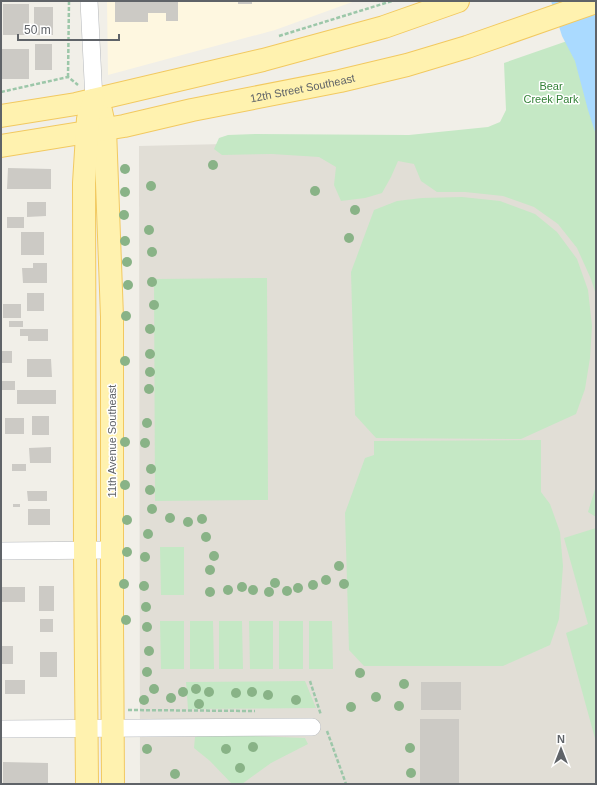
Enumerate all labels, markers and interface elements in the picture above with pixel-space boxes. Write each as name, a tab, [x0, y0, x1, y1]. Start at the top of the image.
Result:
scale bar	[18, 16, 119, 42]
text: 50 m	[24, 23, 51, 37]
street label: 12th Street Southeast	[249, 72, 356, 104]
park label: Bear Creek Park	[523, 80, 579, 105]
street label: 11th Avenue Southeast	[106, 385, 118, 497]
north arrow	[541, 729, 581, 769]
text: N	[557, 733, 565, 745]

